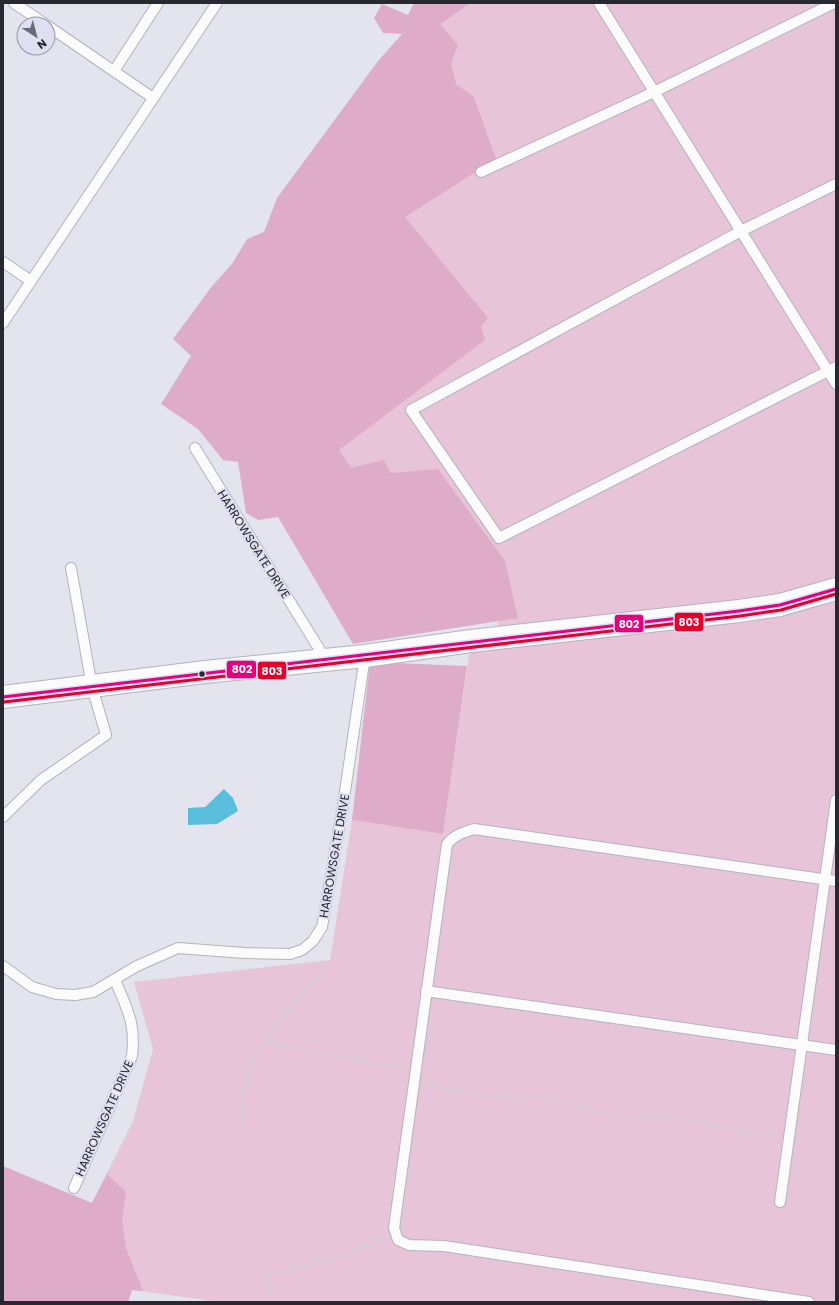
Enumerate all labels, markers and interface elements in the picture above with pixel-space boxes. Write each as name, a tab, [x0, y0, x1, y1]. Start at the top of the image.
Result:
north arrow	[16, 16, 56, 56]
text: N	[34, 35, 50, 53]
street label: HARROWSGATE DRIVE	[214, 486, 294, 602]
line badge: 803	[674, 612, 704, 632]
line badge: 802	[614, 614, 644, 633]
text: 803	[679, 614, 700, 630]
text: 802	[619, 616, 639, 632]
line badge: 802	[226, 660, 257, 679]
text: 802	[232, 661, 252, 677]
line badge: 803	[257, 661, 287, 680]
text: 803	[262, 663, 283, 679]
unlabelled marker	[197, 669, 207, 679]
street label: HARROWSGATE DRIVE	[315, 793, 353, 919]
street label: HARROWSGATE DRIVE	[71, 1057, 137, 1179]

